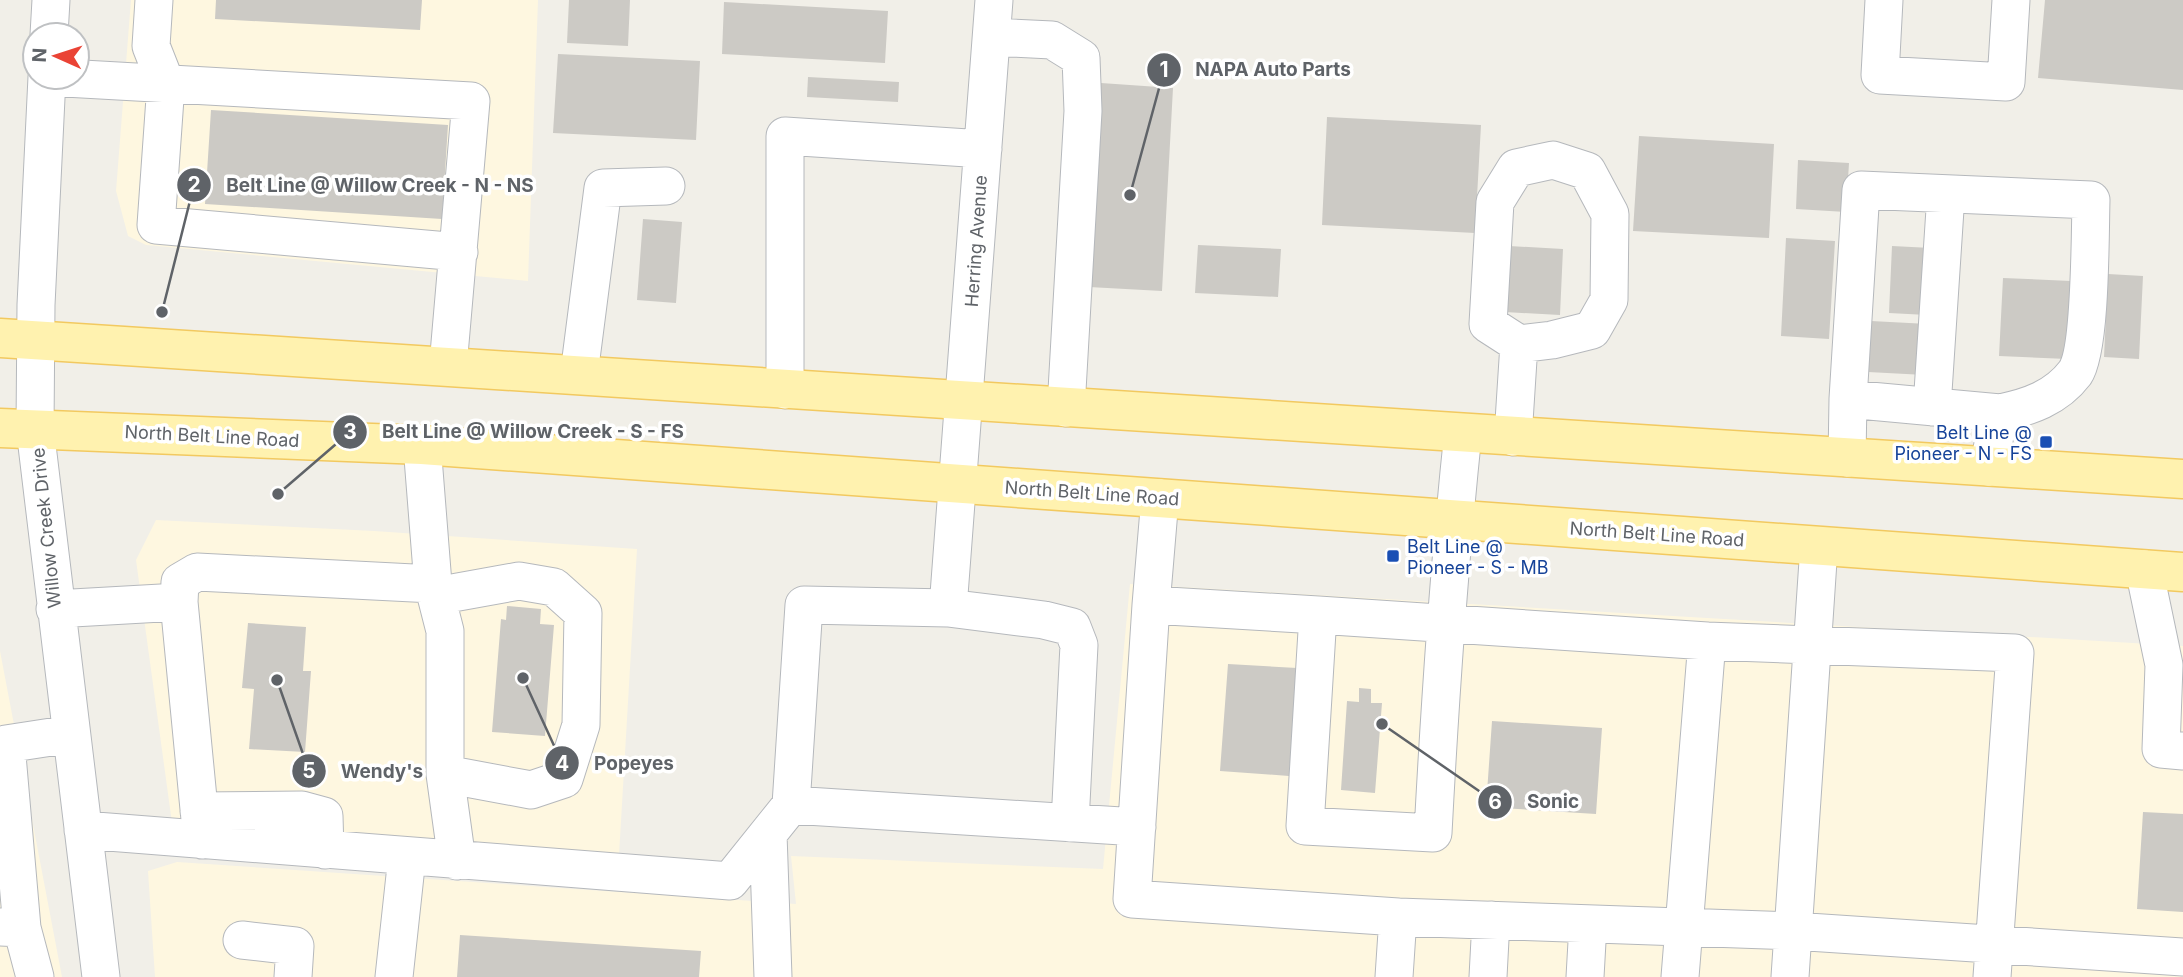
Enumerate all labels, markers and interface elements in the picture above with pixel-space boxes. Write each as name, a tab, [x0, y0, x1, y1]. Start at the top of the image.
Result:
north arrow	[21, 21, 91, 91]
text: N	[28, 47, 51, 63]
callout: NAPA Auto Parts	[1146, 50, 1365, 90]
text: 1	[1159, 57, 1169, 82]
text: NAPA Auto Parts	[1195, 58, 1351, 81]
callout: Belt Line @ Willow Creek - N - NS	[177, 165, 547, 205]
text: 2	[187, 172, 201, 197]
text: Belt Line @ Willow Creek - N - NS	[226, 174, 534, 197]
street label: Herring Avenue	[961, 174, 991, 308]
callout: Belt Line @ Willow Creek - S - FS	[333, 412, 698, 452]
text: 3	[343, 419, 357, 444]
text: Belt Line @ Willow Creek - S - FS	[382, 420, 684, 443]
street label: North Belt Line Road	[124, 421, 300, 451]
place label: Belt Line @ Pioneer - N - FS	[1894, 422, 2032, 464]
marker: Belt Line @ Pioneer - N - FS	[2038, 434, 2054, 450]
street label: Willow Creek Drive	[27, 447, 65, 609]
street label: North Belt Line Road	[1004, 476, 1180, 510]
street label: North Belt Line Road	[1569, 517, 1745, 551]
place label: Belt Line @ Pioneer - S - MB	[1407, 536, 1548, 578]
marker: Belt Line @ Pioneer - S - MB	[1385, 548, 1401, 564]
callout: Popeyes	[545, 743, 688, 783]
callout: Wendy's	[292, 751, 437, 791]
text: 4	[555, 751, 569, 776]
text: Popeyes	[594, 752, 674, 775]
text: 5	[302, 758, 316, 783]
text: Wendy's	[341, 760, 423, 783]
callout: Sonic	[1477, 782, 1593, 822]
text: 6	[1488, 789, 1502, 814]
text: Sonic	[1527, 790, 1579, 813]

